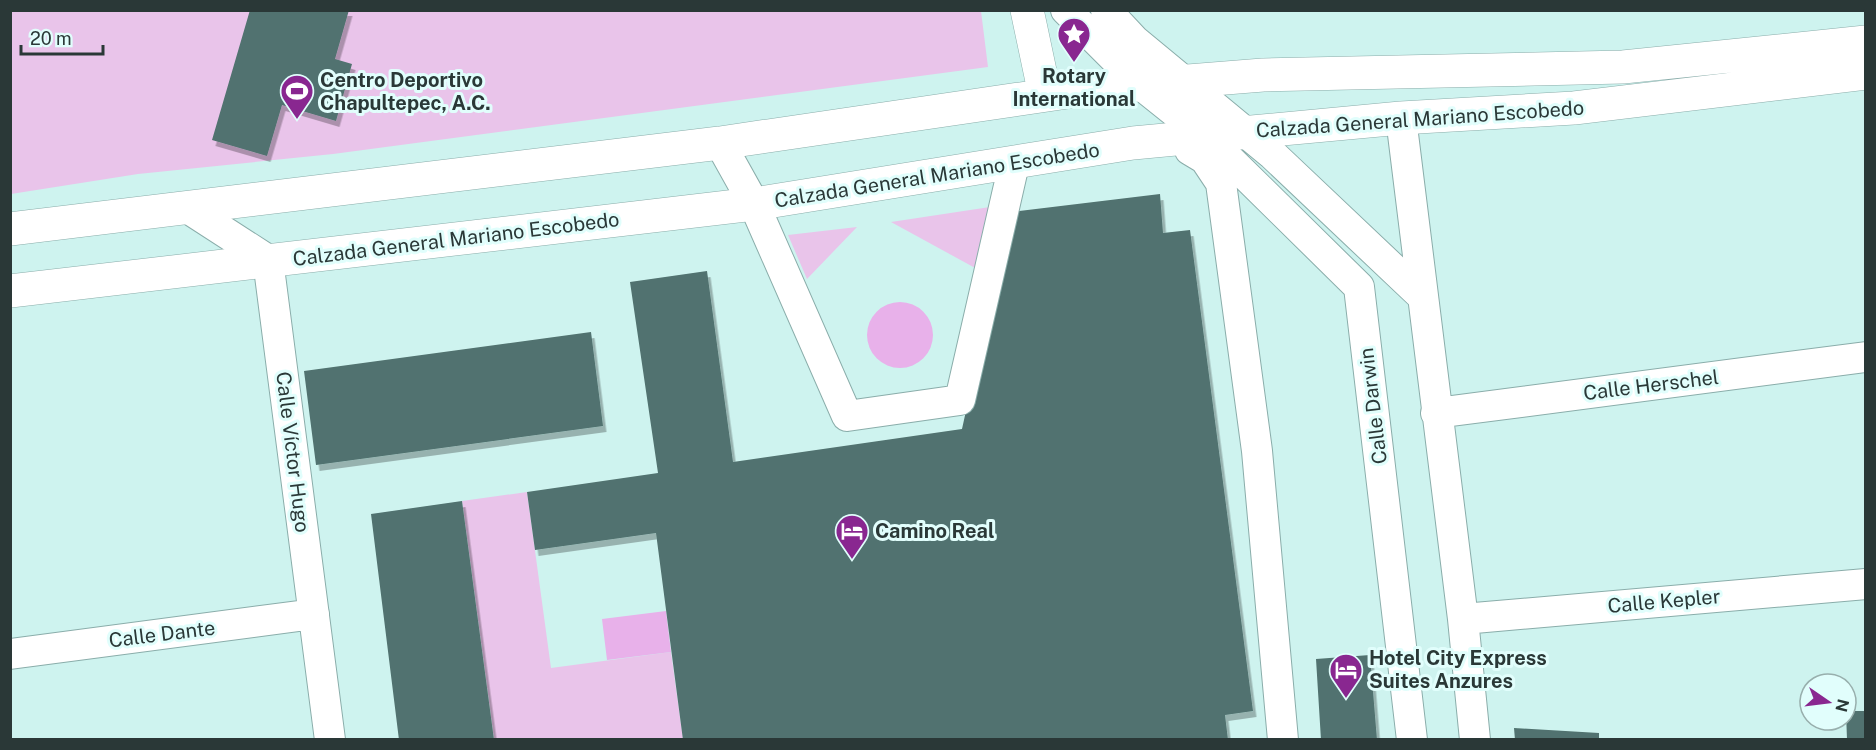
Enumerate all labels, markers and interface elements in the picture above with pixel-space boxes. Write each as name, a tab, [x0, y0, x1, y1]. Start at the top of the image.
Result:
place icon: Rotary International	[1056, 16, 1092, 63]
scale bar	[21, 18, 104, 56]
text: 20 m	[30, 28, 72, 49]
place label: Rotary International	[1012, 64, 1136, 111]
place label: Centro Deportivo Chapultepec, A.C.	[320, 68, 491, 115]
sports icon: Centro Deportivo Chapultepec, A.C.	[279, 73, 315, 120]
street label: Calzada General Mariano Escobedo	[1255, 96, 1585, 142]
street label: Calzada General Mariano Escobedo	[773, 137, 1101, 213]
street label: Calzada General Mariano Escobedo	[291, 207, 621, 271]
street label: Calle Darwin	[1354, 346, 1392, 466]
street label: Calle Herschel	[1582, 365, 1720, 405]
street label: Calle Víctor Hugo	[271, 370, 315, 534]
hotel icon: Camino Real	[834, 513, 870, 560]
place label: Camino Real	[875, 519, 994, 543]
street label: Calle Kepler	[1607, 584, 1722, 618]
street label: Calle Dante	[107, 616, 217, 652]
place label: Hotel City Express Suites Anzures	[1369, 646, 1547, 693]
hotel icon: Hotel City Express Suites Anzures	[1328, 652, 1364, 699]
north arrow	[1798, 672, 1858, 732]
text: N	[1831, 697, 1853, 714]

